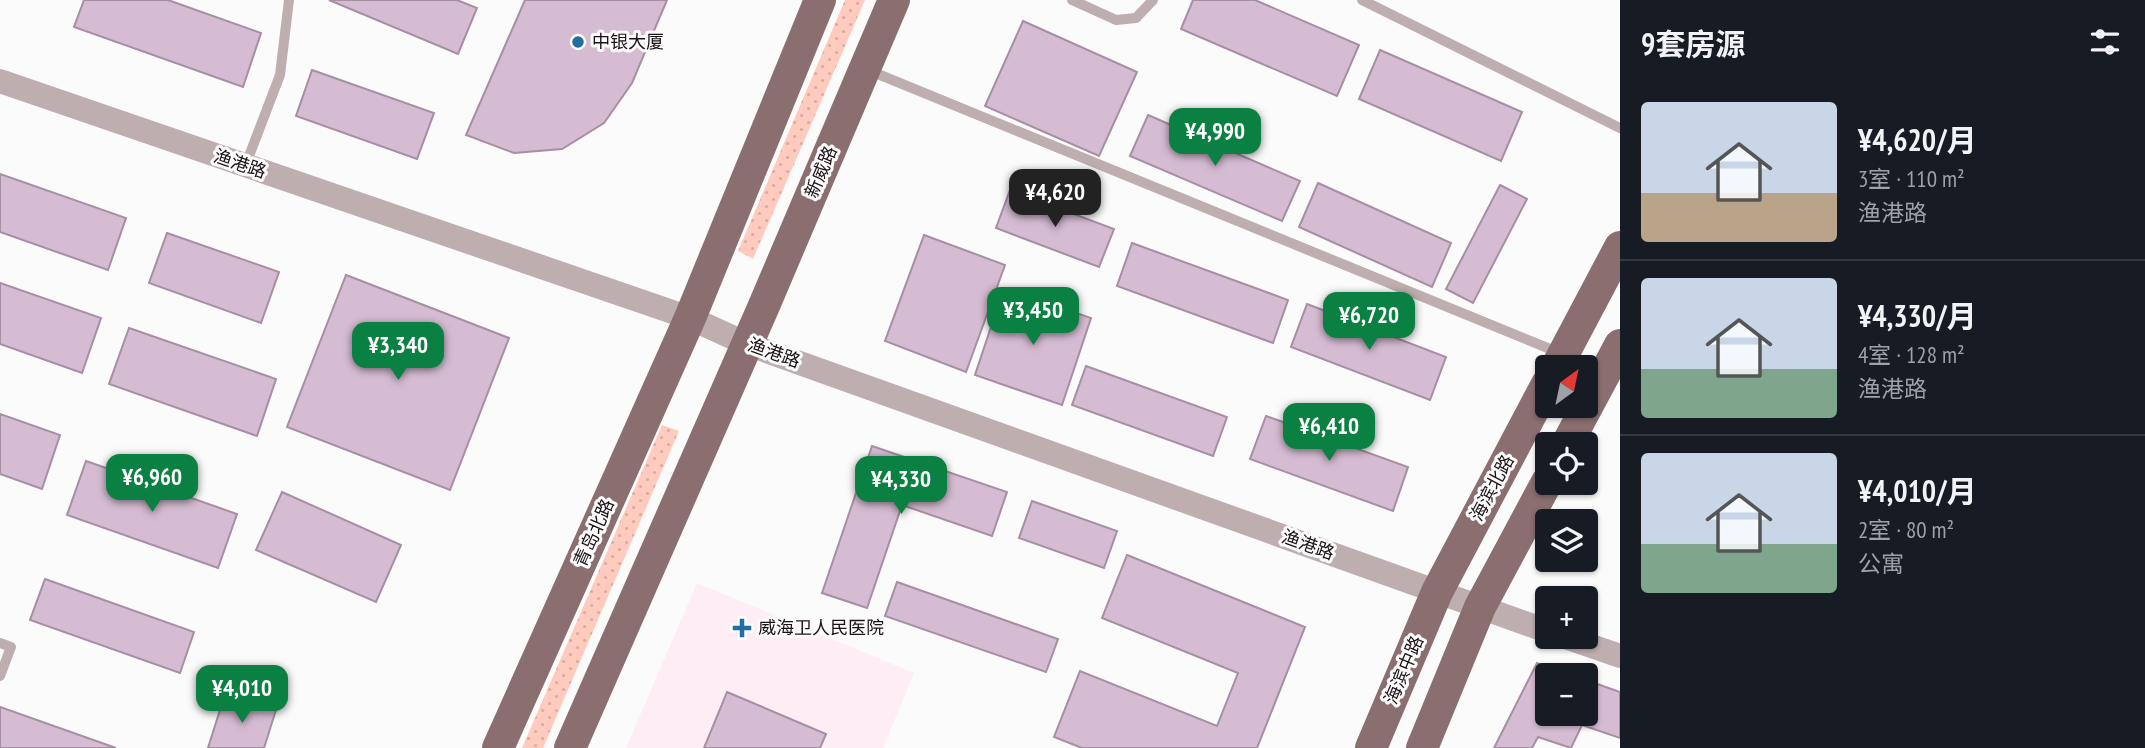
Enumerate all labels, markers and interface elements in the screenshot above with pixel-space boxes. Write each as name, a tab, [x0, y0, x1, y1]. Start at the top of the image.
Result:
icon: filters	[2086, 23, 2124, 61]
text: 9套房源	[1641, 24, 1745, 63]
place label: 中银大厦	[592, 30, 664, 53]
marker: 中银大厦	[570, 34, 586, 50]
pin: ¥4,990	[1158, 108, 1272, 168]
text: ¥4,990	[1185, 116, 1245, 145]
text: ¥4,620/月	[1858, 120, 1977, 159]
icon: home	[1697, 130, 1781, 214]
street label: 新威路	[799, 142, 842, 201]
street label: 渔港路	[211, 144, 269, 183]
text: 3室 · 110 m²	[1858, 164, 1965, 193]
pin: ¥4,620	[998, 170, 1112, 229]
text: ¥4,620	[1025, 177, 1085, 206]
text: 渔港路	[1858, 198, 1927, 227]
pin: ¥3,450	[976, 288, 1090, 347]
pin: ¥6,720	[1312, 292, 1426, 352]
text: ¥3,450	[1003, 295, 1063, 324]
text: ¥4,330/月	[1858, 296, 1977, 335]
text: ¥6,720	[1339, 300, 1399, 329]
icon: home	[1697, 306, 1781, 390]
pin: ¥3,340	[341, 322, 455, 382]
text: ¥3,340	[368, 330, 428, 359]
street label: 渔港路	[745, 332, 803, 373]
text: 4室 · 128 m²	[1858, 340, 1965, 369]
north arrow	[1535, 355, 1598, 418]
map controls	[1535, 355, 1598, 726]
text: 渔港路	[1858, 374, 1927, 403]
pin: ¥6,410	[1272, 404, 1386, 463]
text: ¥6,410	[1299, 411, 1359, 440]
button: locate	[1535, 432, 1598, 495]
street label: 海滨北路	[1465, 451, 1519, 525]
pin: ¥6,960	[95, 454, 209, 514]
pin: ¥4,330	[844, 456, 958, 516]
text: ¥6,960	[122, 462, 182, 491]
text: ¥4,330	[871, 464, 931, 493]
text: ¥4,010/月	[1858, 471, 1977, 510]
icon: home	[1697, 481, 1781, 565]
street label: 青岛北路	[568, 495, 619, 570]
button: layers	[1535, 509, 1598, 572]
text: 2室 · 80 m²	[1858, 515, 1954, 544]
street label: 渔港路	[1279, 524, 1337, 565]
text: 公寓	[1858, 549, 1904, 578]
button: +	[1535, 586, 1598, 649]
place label: 威海卫人民医院	[758, 616, 884, 639]
marker: 威海卫人民医院	[732, 618, 752, 638]
street label: 海滨中路	[1379, 632, 1428, 707]
button: −	[1535, 663, 1598, 726]
pin: ¥4,010	[185, 666, 299, 725]
text: ¥4,010	[212, 673, 272, 702]

